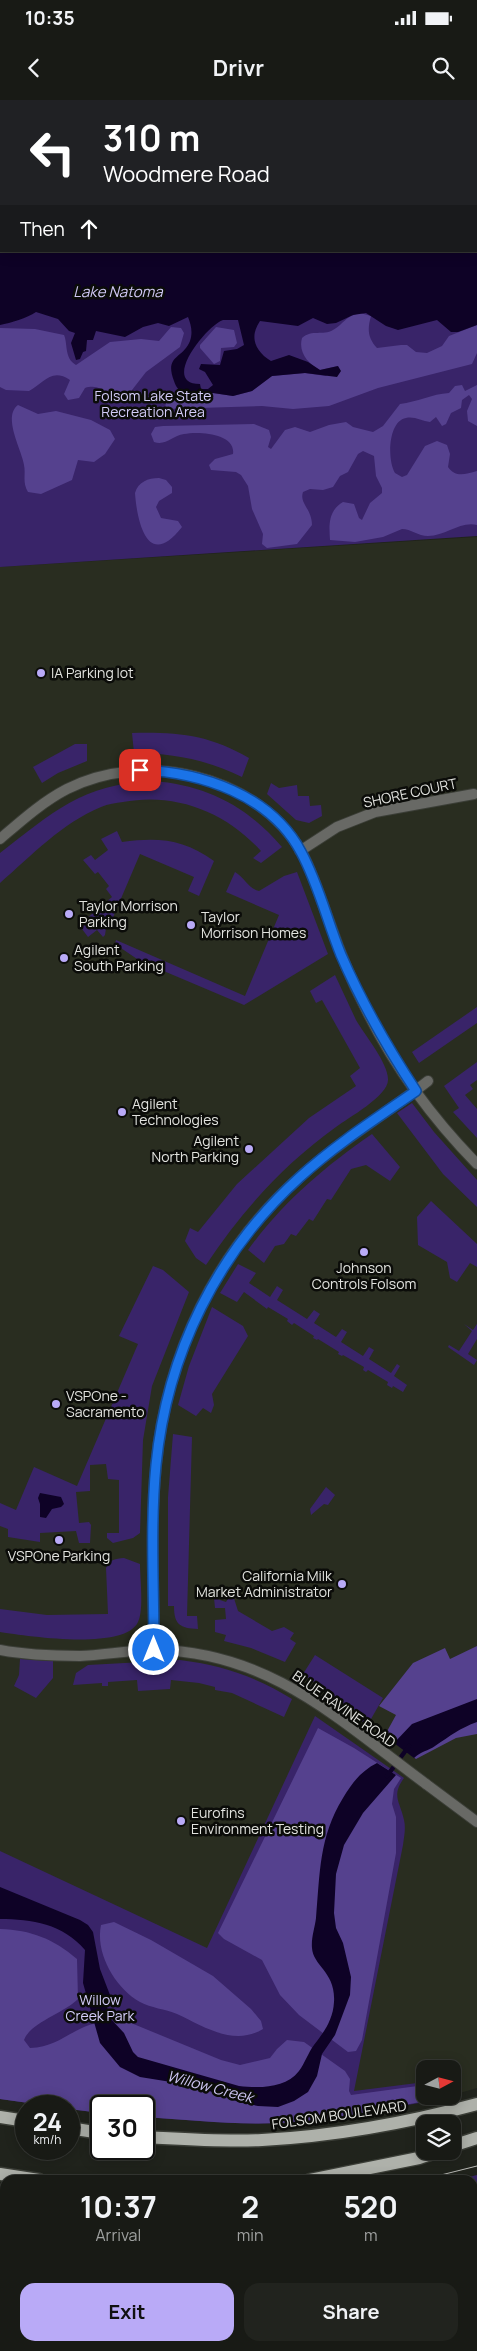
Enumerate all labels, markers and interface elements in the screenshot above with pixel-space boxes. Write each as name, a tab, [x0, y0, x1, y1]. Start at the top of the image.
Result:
text: 10:35	[25, 5, 75, 31]
text: Drivr	[213, 53, 264, 83]
icon: back	[20, 54, 48, 82]
icon: search	[429, 54, 457, 82]
text: 310 m	[103, 114, 200, 162]
icon: left	[20, 120, 85, 185]
text: Woodmere Road	[103, 159, 270, 189]
icon: ahead	[75, 215, 103, 243]
text: Then	[20, 216, 65, 242]
water label: Lake Natoma	[73, 281, 163, 302]
park label: Folsom Lake State Recreation Area	[95, 386, 211, 421]
place label: IA Parking lot	[51, 663, 134, 682]
marker: IA Parking lot	[35, 667, 47, 679]
pin	[119, 749, 161, 791]
icon: arrive	[126, 756, 154, 784]
street label: SHORE COURT	[361, 773, 459, 812]
place label: Taylor Morrison Parking	[79, 896, 178, 931]
place label: Taylor Morrison Homes	[201, 907, 306, 942]
marker: Taylor Morrison Parking	[63, 908, 75, 920]
marker: Taylor Morrison Homes	[185, 919, 197, 931]
place label: Agilent South Parking	[74, 940, 164, 975]
marker: Agilent South Parking	[58, 952, 70, 964]
place label: Agilent Technologies	[132, 1094, 219, 1129]
marker: Agilent Technologies	[116, 1106, 128, 1118]
place label: Agilent North Parking	[152, 1131, 239, 1166]
marker: Agilent North Parking	[243, 1143, 255, 1155]
marker: Johnson Controls Folsom	[358, 1246, 370, 1258]
place label: Johnson Controls Folsom	[312, 1258, 416, 1293]
place label: VSPOne - Sacramento	[66, 1386, 144, 1421]
marker: VSPOne - Sacramento	[50, 1398, 62, 1410]
marker: VSPOne Parking	[53, 1534, 65, 1546]
place label: VSPOne Parking	[8, 1546, 110, 1565]
place label: California Milk Market Administrator	[196, 1566, 333, 1601]
marker: California Milk Market Administrator	[336, 1578, 348, 1590]
position arrow	[127, 1623, 179, 1675]
street label: BLUE RAVINE ROAD	[289, 1666, 400, 1751]
place label: Eurofins Environment Testing	[191, 1803, 324, 1838]
marker: Eurofins Environment Testing	[175, 1815, 187, 1827]
park label: Willow Creek Park	[66, 1990, 136, 2025]
north arrow	[416, 2060, 461, 2105]
map controls	[416, 2060, 461, 2160]
water label: Willow Creek	[165, 2065, 258, 2109]
speed limit sign: 30	[90, 2095, 155, 2160]
street label: FOLSOM BOULEVARD	[270, 2096, 408, 2133]
text: 24	[33, 2104, 62, 2139]
button: layers	[416, 2115, 461, 2160]
text: km/h	[34, 2131, 61, 2148]
text: 10:37	[80, 2186, 157, 2227]
text: 2	[241, 2186, 259, 2227]
text: 520	[344, 2186, 398, 2227]
text: Arrival	[95, 2224, 141, 2246]
text: min	[237, 2224, 263, 2246]
text: m	[364, 2224, 378, 2246]
button: Exit	[20, 2283, 234, 2341]
button: Share	[244, 2283, 458, 2341]

